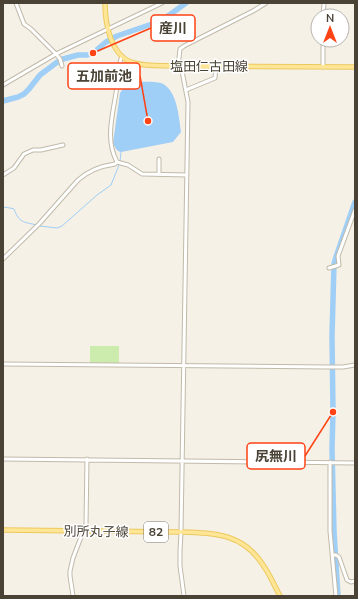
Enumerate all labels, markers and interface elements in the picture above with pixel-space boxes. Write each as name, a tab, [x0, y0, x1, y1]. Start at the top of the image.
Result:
north arrow	[310, 8, 350, 48]
text: N	[326, 11, 334, 26]
callout: 産川	[151, 15, 195, 41]
text: 産川	[159, 19, 187, 38]
street label: 塩田仁古田線	[170, 58, 248, 76]
callout: 五加前池	[68, 63, 140, 89]
text: 五加前池	[76, 67, 132, 86]
callout: 尻無川	[247, 443, 305, 469]
text: 尻無川	[255, 447, 297, 466]
street label: 別所丸子線	[63, 522, 129, 542]
road number: 82	[144, 522, 168, 542]

